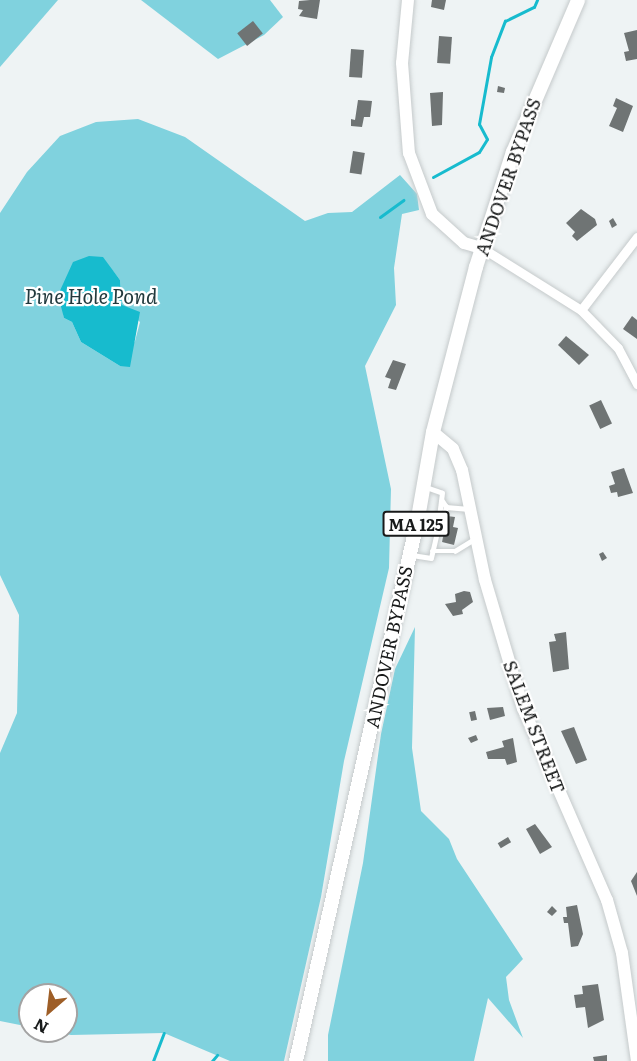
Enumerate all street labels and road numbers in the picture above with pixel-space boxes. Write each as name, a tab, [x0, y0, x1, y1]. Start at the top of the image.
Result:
street label: ANDOVER BYPASS	[471, 95, 545, 259]
road number: MA 125	[382, 511, 450, 537]
street label: ANDOVER BYPASS	[361, 564, 417, 730]
street label: SALEM STREET	[499, 657, 569, 797]

